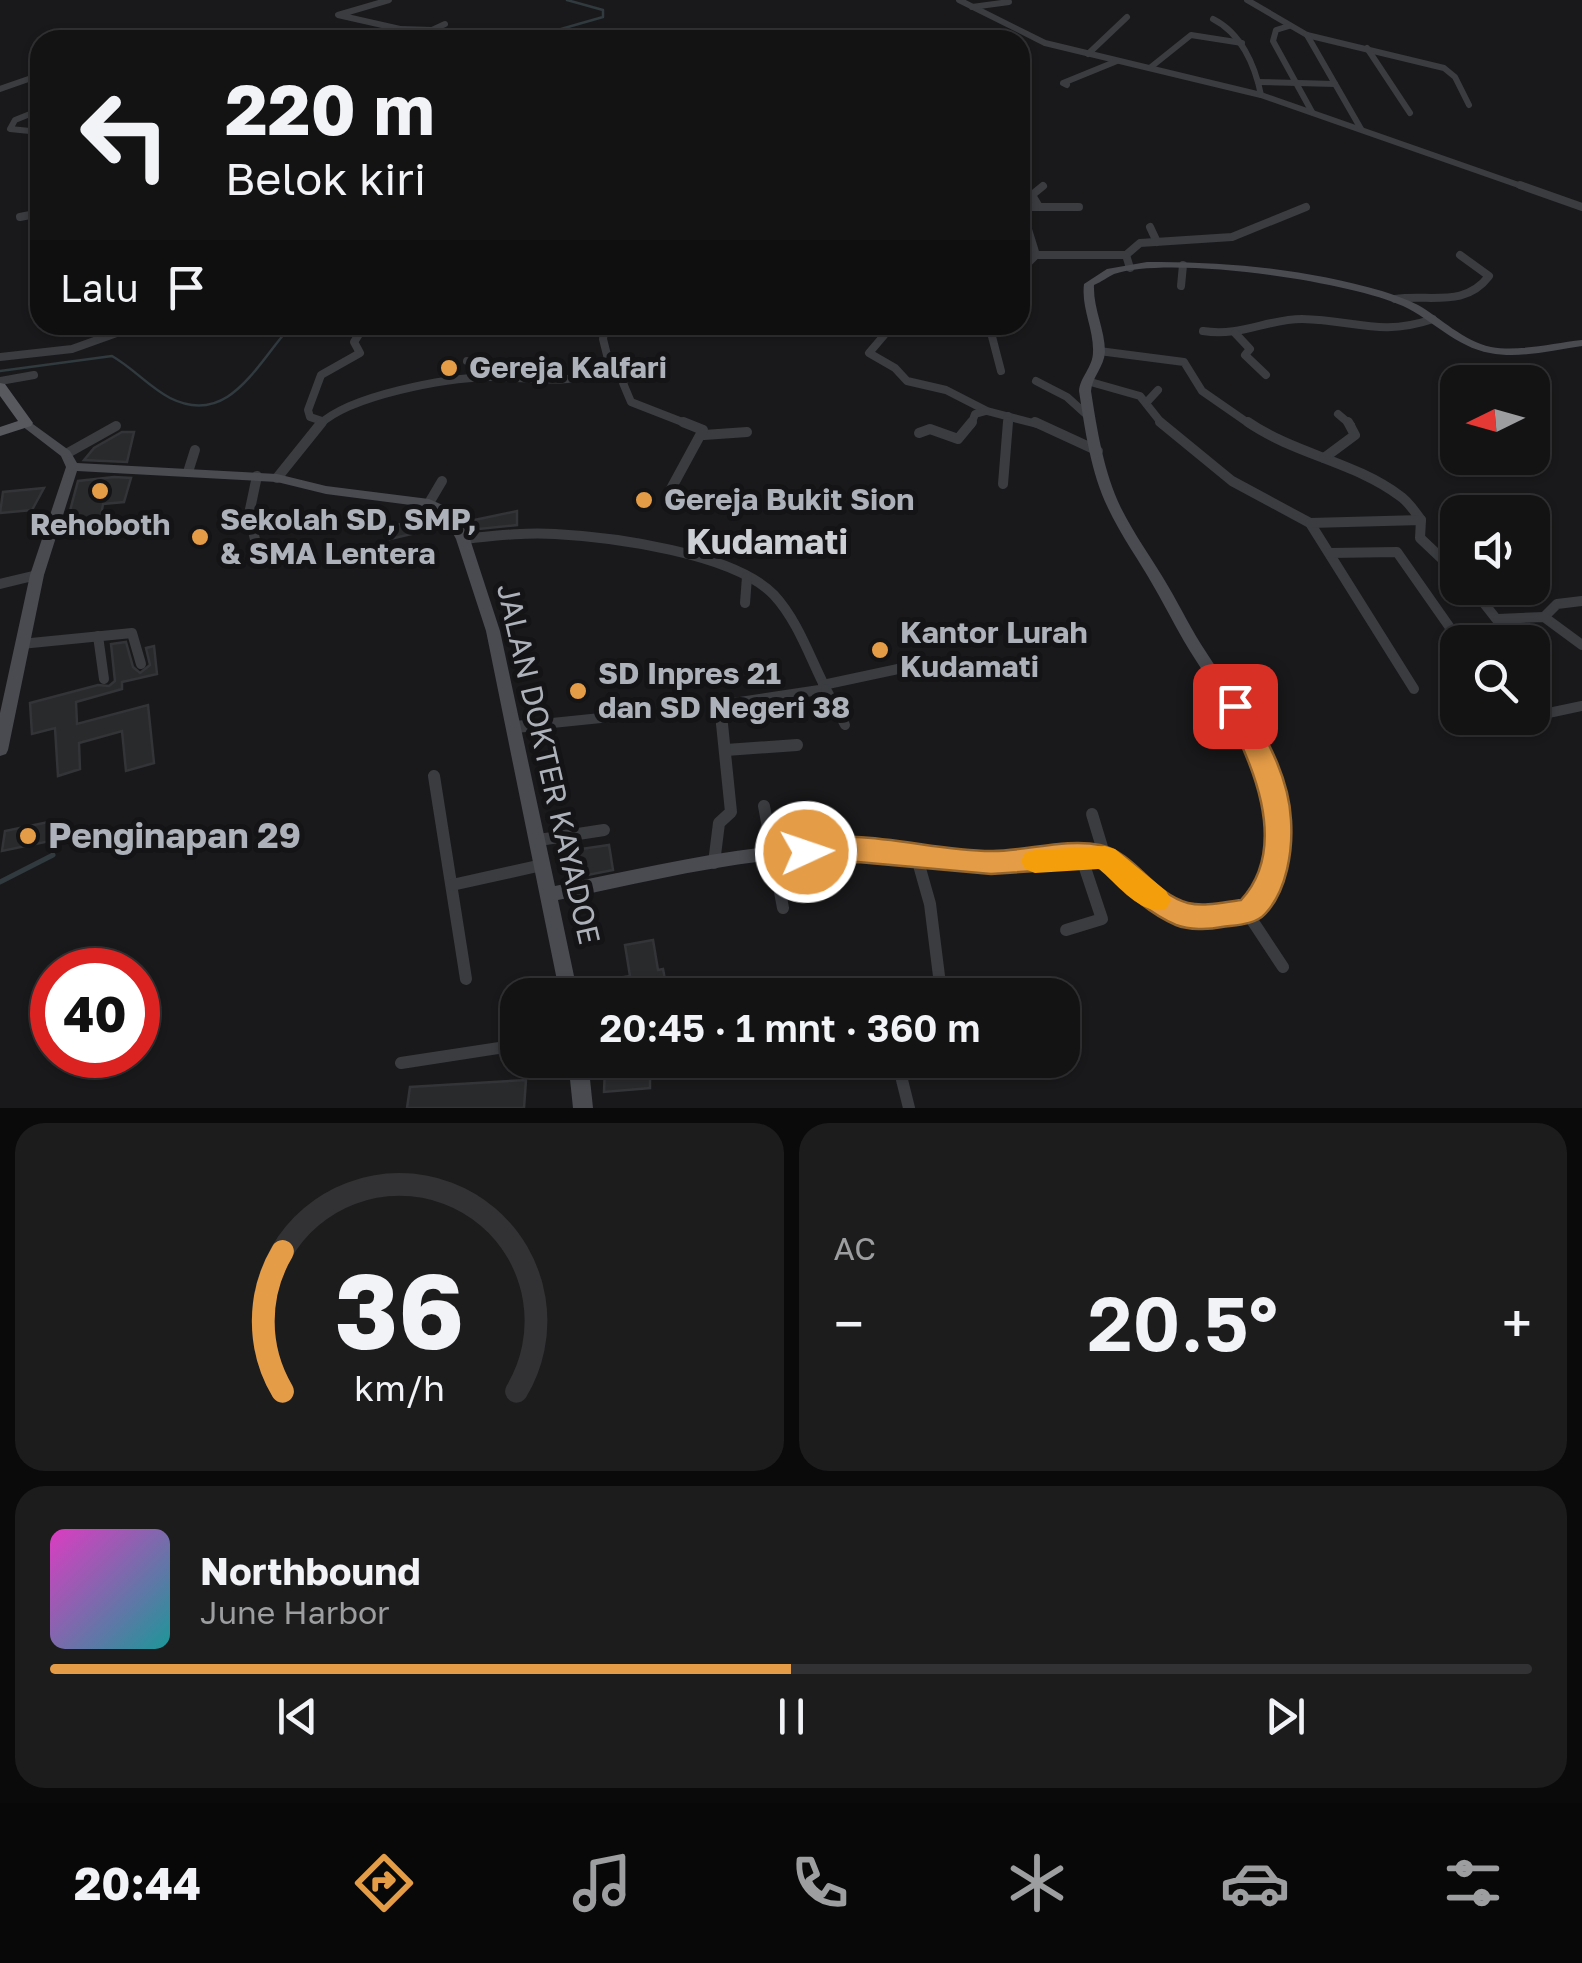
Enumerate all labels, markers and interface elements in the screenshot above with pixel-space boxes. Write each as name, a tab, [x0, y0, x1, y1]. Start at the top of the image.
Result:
text: 220 m	[225, 66, 435, 150]
icon: left	[60, 70, 190, 200]
text: Belok kiri	[225, 151, 426, 205]
icon: arrive	[159, 260, 214, 315]
text: Lalu	[60, 265, 139, 310]
place label: Gereja Kalfari	[469, 349, 667, 385]
marker: Gereja Kalfari	[438, 357, 460, 379]
north arrow	[1440, 365, 1550, 475]
map controls	[1440, 365, 1550, 735]
marker: Rehoboth	[89, 480, 111, 502]
place label: Gereja Bukit Sion	[664, 481, 914, 517]
marker: Gereja Bukit Sion	[633, 489, 655, 511]
button: sound	[1440, 495, 1550, 605]
place label: Sekolah SD, SMP, & SMA Lentera	[220, 501, 477, 571]
place label: Rehoboth	[30, 506, 170, 542]
district label: Kudamati	[686, 520, 848, 562]
marker: Sekolah SD, SMP, & SMA Lentera	[189, 526, 211, 548]
street label: JALAN DOKTER KAYADOE	[490, 580, 608, 948]
place label: Kantor Lurah Kudamati	[900, 614, 1088, 684]
button: search	[1440, 625, 1550, 735]
marker: Kantor Lurah Kudamati	[869, 639, 891, 661]
place label: SD Inpres 21 dan SD Negeri 38	[598, 655, 850, 725]
pin	[1193, 664, 1278, 749]
icon: arrive	[1208, 679, 1263, 734]
marker: SD Inpres 21 dan SD Negeri 38	[567, 680, 589, 702]
position arrow	[754, 800, 858, 904]
place label: Penginapan 29	[48, 814, 301, 856]
marker: Penginapan 29	[17, 825, 39, 847]
speed limit sign: 40	[30, 948, 160, 1078]
text: 20:45 · 1 mnt · 360 m	[600, 1005, 980, 1050]
text: AC	[834, 1229, 876, 1267]
text: 36	[335, 1247, 464, 1372]
text: 20.5°	[1088, 1277, 1278, 1368]
text: −	[834, 1290, 864, 1356]
text: +	[1502, 1290, 1532, 1356]
text: km/h	[354, 1366, 445, 1409]
text: Northbound	[200, 1548, 421, 1593]
text: June Harbor	[200, 1593, 390, 1631]
icon: previous	[270, 1689, 325, 1744]
icon: pause	[764, 1689, 819, 1744]
icon: next	[1258, 1689, 1313, 1744]
icon: directions	[349, 1848, 419, 1918]
icon: music	[567, 1848, 637, 1918]
icon: phone	[785, 1848, 855, 1918]
icon: climate	[1002, 1848, 1072, 1918]
icon: car	[1220, 1848, 1290, 1918]
icon: filters	[1438, 1848, 1508, 1918]
text: 20:44	[74, 1856, 201, 1910]

